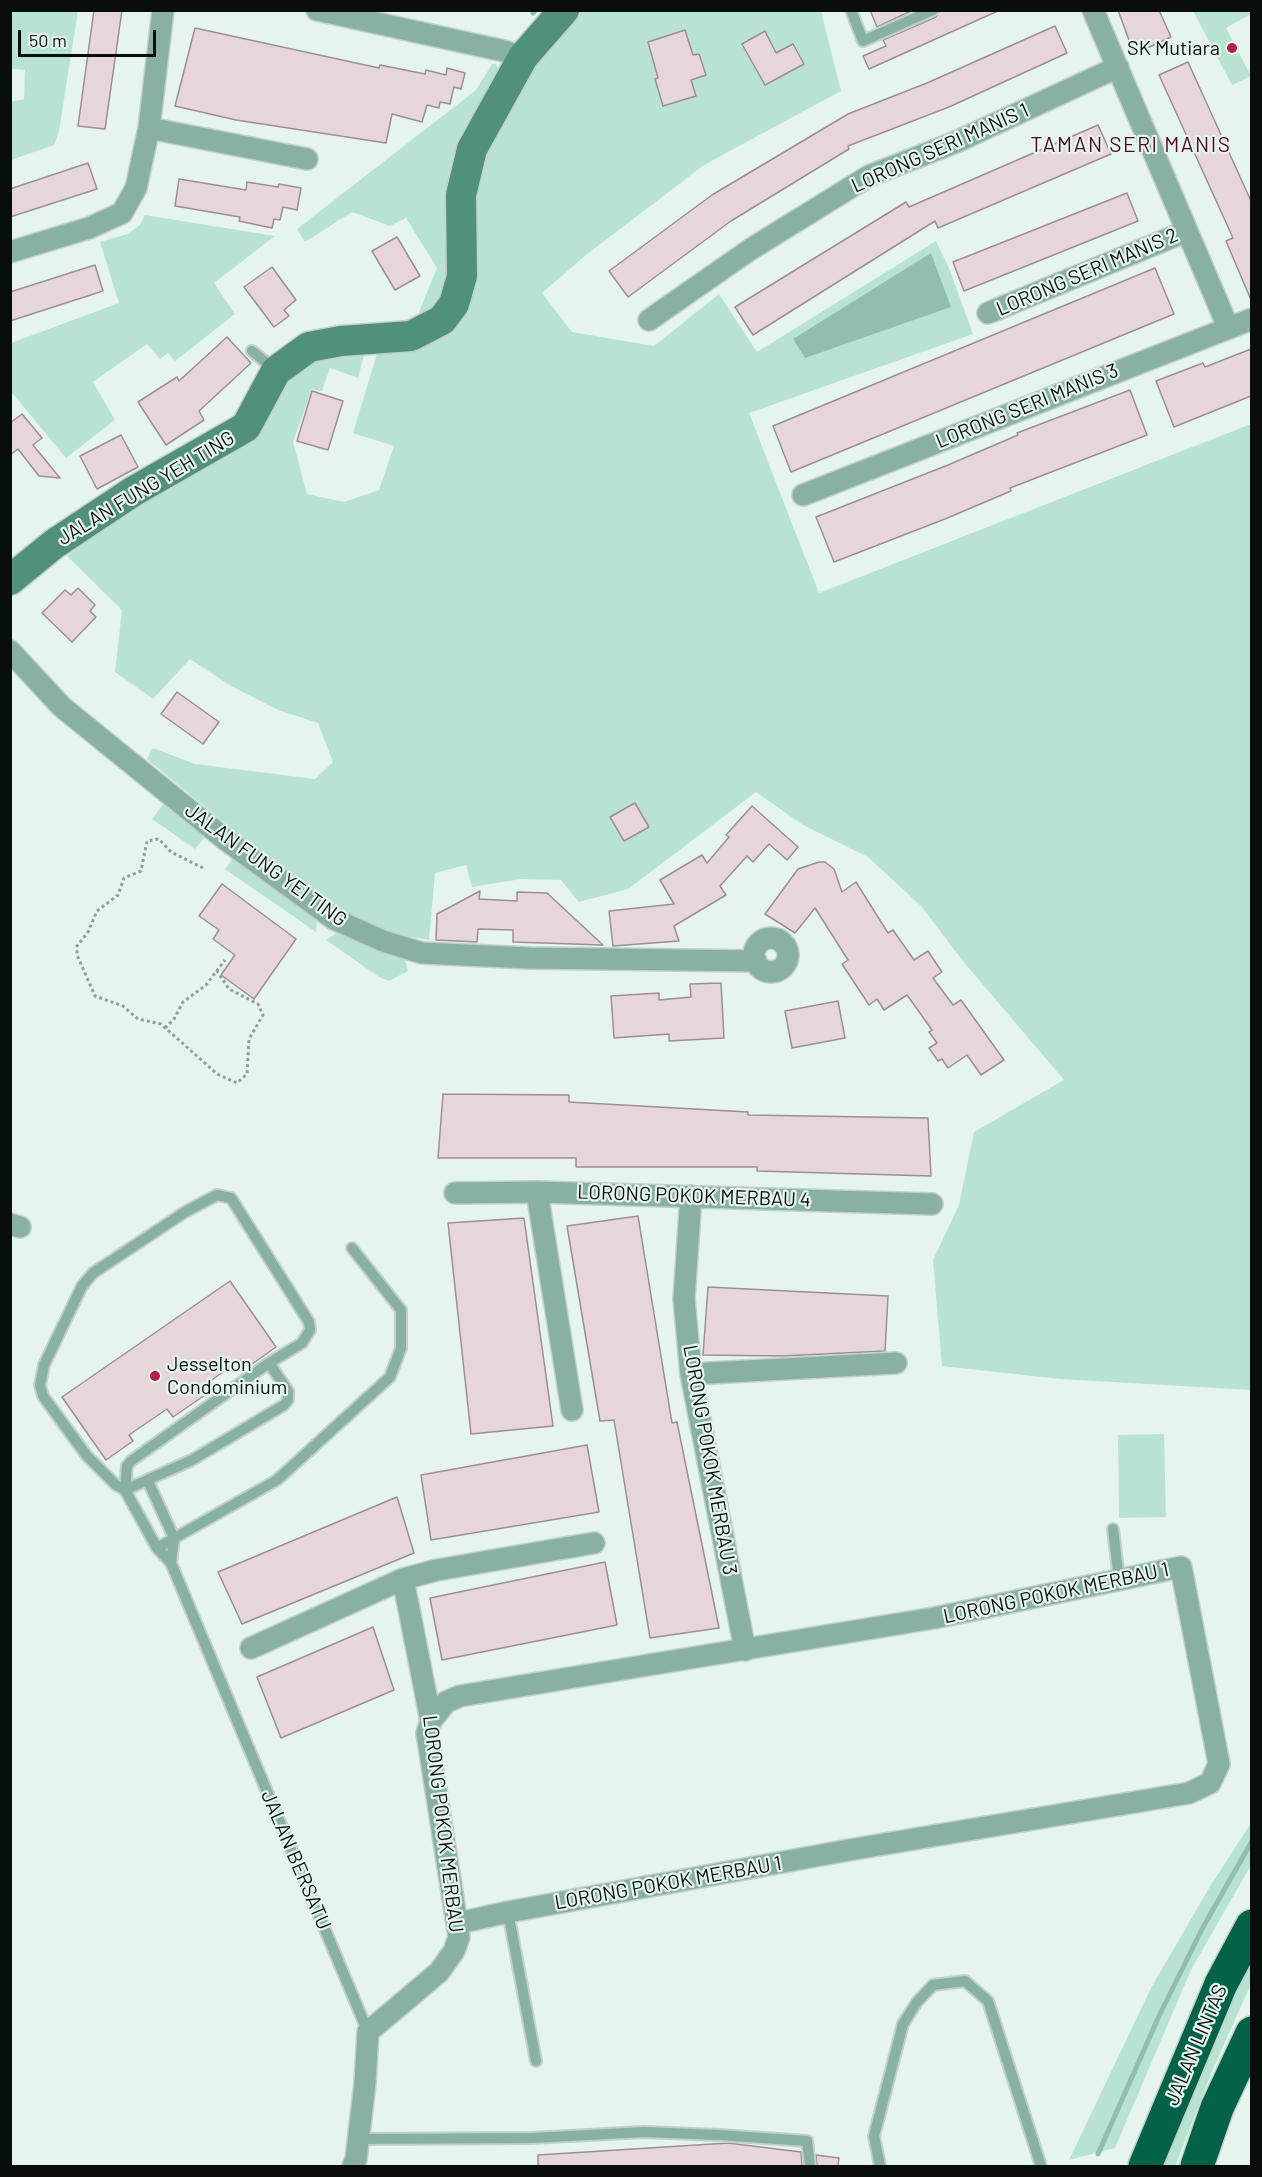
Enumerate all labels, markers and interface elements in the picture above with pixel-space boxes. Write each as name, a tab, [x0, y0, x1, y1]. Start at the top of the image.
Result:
scale bar	[21, 18, 159, 56]
text: 50 m	[29, 29, 67, 51]
place label: SK Mutiara	[1127, 36, 1220, 60]
marker: SK Mutiara	[1225, 41, 1239, 55]
street label: LORONG SERI MANIS 1	[848, 98, 1032, 198]
district label: TAMAN SERI MANIS	[1031, 132, 1231, 158]
street label: LORONG SERI MANIS 2	[993, 223, 1181, 321]
street label: LORONG SERI MANIS 3	[932, 358, 1122, 454]
street label: JALAN FUNG YEH TING	[53, 426, 239, 550]
street label: JALAN FUNG YEI TING	[180, 798, 352, 932]
street label: LORONG POKOK MERBAU 4	[577, 1180, 811, 1212]
street label: LORONG POKOK MERBAU 3	[678, 1343, 742, 1577]
place label: Jesselton Condominium	[167, 1352, 287, 1399]
marker: Jesselton Condominium	[148, 1369, 162, 1383]
street label: LORONG POKOK MERBAU 1	[941, 1557, 1171, 1629]
street label: LORONG POKOK MERBAU	[418, 1714, 468, 1934]
street label: JALAN BERSATU	[256, 1787, 336, 1933]
street label: LORONG POKOK MERBAU 1	[553, 1851, 783, 1915]
street label: JALAN LINTAS	[1160, 1981, 1232, 2109]

